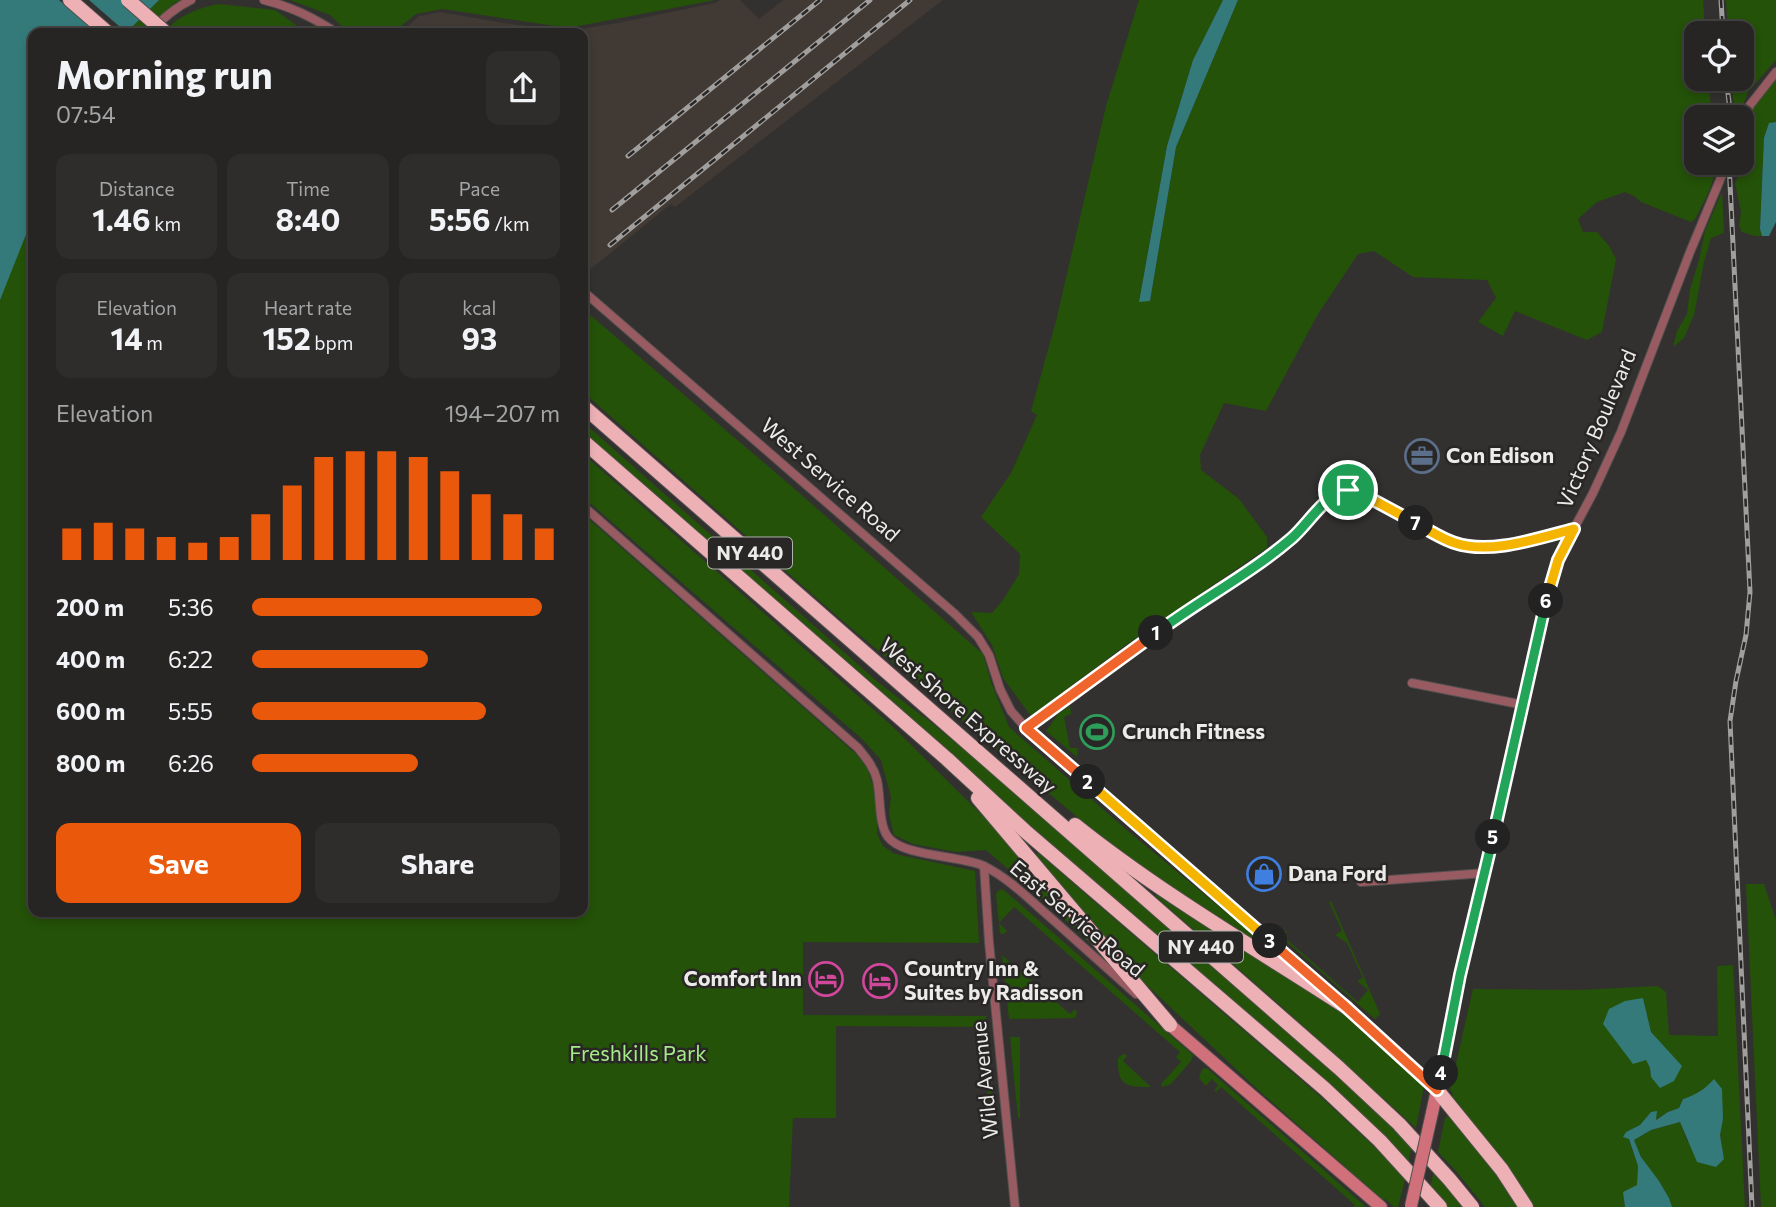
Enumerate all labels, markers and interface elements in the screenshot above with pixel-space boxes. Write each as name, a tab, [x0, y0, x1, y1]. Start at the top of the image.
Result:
map controls	[1684, 21, 1754, 175]
button: locate	[1684, 21, 1754, 91]
text: Morning run	[56, 50, 273, 97]
button: share	[486, 51, 560, 125]
text: 07:54	[56, 100, 116, 128]
button: layers	[1684, 105, 1754, 175]
text: Distance	[99, 177, 174, 200]
text: Time	[286, 177, 330, 200]
text: Pace	[459, 177, 500, 200]
text: 1.46	[92, 200, 151, 237]
text: 8:40	[276, 200, 340, 237]
text: 5:56	[429, 200, 491, 237]
text: km	[151, 212, 181, 235]
text: /km	[491, 212, 530, 235]
text: Elevation	[97, 296, 177, 319]
text: Heart rate	[264, 296, 352, 319]
text: kcal	[462, 296, 496, 319]
text: 14	[111, 319, 143, 356]
text: 152	[263, 319, 311, 356]
text: 93	[461, 319, 497, 356]
text: m	[143, 331, 163, 354]
text: bpm	[311, 331, 353, 354]
street label: Victory Boulevard	[1551, 345, 1640, 512]
text: Elevation	[56, 399, 153, 427]
text: 194–207 m	[445, 399, 560, 427]
street label: West Service Road	[757, 412, 905, 546]
office icon: Con Edison	[1403, 437, 1441, 475]
place label: Con Edison	[1446, 442, 1554, 467]
pin	[1318, 460, 1378, 520]
icon: arrive	[1329, 471, 1367, 509]
pin: 7	[1398, 505, 1434, 540]
text: 7	[1410, 511, 1421, 534]
road number: NY 440	[708, 538, 792, 568]
pin: 6	[1528, 584, 1564, 618]
text: 6	[1540, 589, 1551, 612]
text: 200 m	[56, 593, 124, 621]
text: 5:36	[168, 593, 214, 621]
pin: 1	[1138, 616, 1174, 650]
text: 1	[1151, 621, 1160, 644]
street label: West Shore Expressway	[876, 631, 1062, 798]
text: 400 m	[56, 645, 125, 673]
text: 6:22	[168, 645, 213, 673]
text: 600 m	[56, 697, 125, 725]
text: 5:55	[168, 697, 213, 725]
sports icon: Crunch Fitness	[1078, 713, 1116, 751]
place label: Crunch Fitness	[1122, 718, 1265, 743]
text: 800 m	[56, 749, 125, 777]
text: 6:26	[168, 749, 214, 777]
pin: 2	[1070, 764, 1106, 800]
text: 2	[1082, 770, 1093, 793]
pin: 5	[1476, 820, 1510, 854]
button: Save	[56, 823, 301, 903]
button: Share	[315, 823, 560, 903]
text: 5	[1487, 825, 1498, 848]
street label: East Service Road	[1006, 854, 1150, 981]
shop icon: Dana Ford	[1245, 855, 1283, 893]
place label: Dana Ford	[1288, 860, 1387, 885]
pin: 3	[1252, 923, 1288, 958]
text: 3	[1264, 929, 1275, 952]
road number: NY 440	[1159, 931, 1243, 962]
place label: Country Inn & Suites by Radisson	[904, 955, 1084, 1004]
hotel icon: Comfort Inn	[807, 960, 845, 998]
hotel icon: Country Inn & Suites by Radisson	[861, 962, 899, 1000]
place label: Comfort Inn	[684, 965, 802, 990]
street label: Wild Avenue	[965, 1020, 1002, 1140]
park label: Freshkills Park	[569, 1040, 707, 1065]
pin: 4	[1424, 1056, 1458, 1090]
text: 4	[1435, 1061, 1446, 1084]

